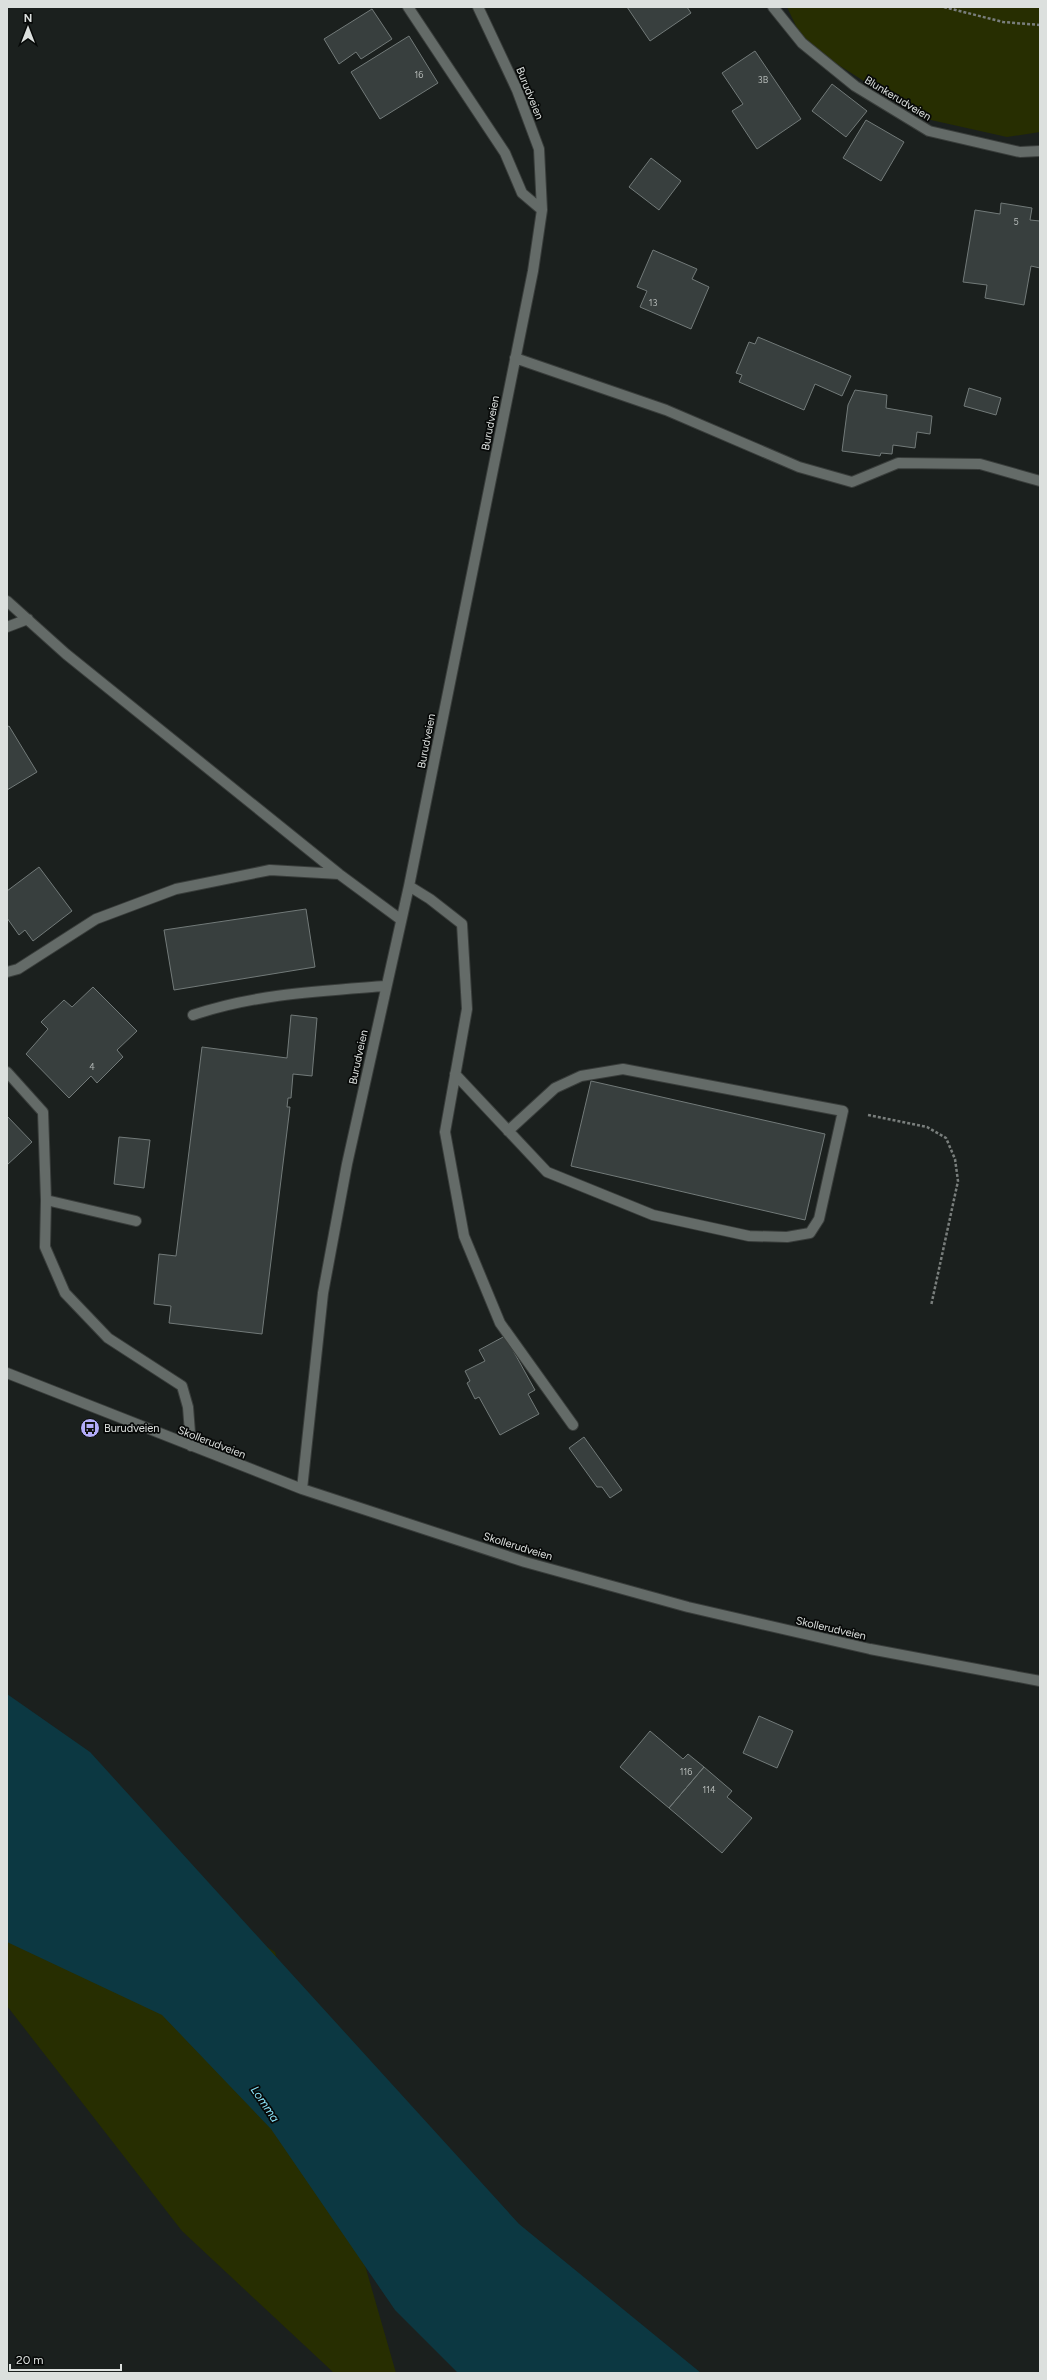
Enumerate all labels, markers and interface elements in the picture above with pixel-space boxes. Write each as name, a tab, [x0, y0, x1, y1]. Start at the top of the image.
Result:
north arrow	[8, 8, 48, 48]
text: N	[24, 12, 32, 25]
street label: Burudveien	[513, 65, 546, 121]
house number: 16	[415, 69, 423, 80]
street label: Blunkerudveien	[862, 73, 933, 123]
house number: 3B	[758, 74, 769, 85]
house number: 5	[1013, 216, 1019, 227]
house number: 13	[649, 297, 657, 308]
street label: Burudveien	[479, 395, 502, 452]
street label: Burudveien	[415, 713, 438, 770]
street label: Burudveien	[346, 1029, 371, 1086]
house number: 4	[89, 1061, 95, 1072]
bus stop icon: Burudveien	[79, 1417, 101, 1439]
place label: Burudveien	[104, 1422, 159, 1435]
street label: Skollerudveien	[176, 1424, 248, 1461]
street label: Skollerudveien	[482, 1530, 554, 1563]
street label: Skollerudveien	[794, 1614, 867, 1643]
house number: 116	[680, 1766, 692, 1777]
house number: 114	[702, 1784, 716, 1795]
water label: Lomma	[248, 2083, 282, 2125]
scale bar	[10, 2346, 121, 2372]
text: 20 m	[16, 2353, 44, 2367]

